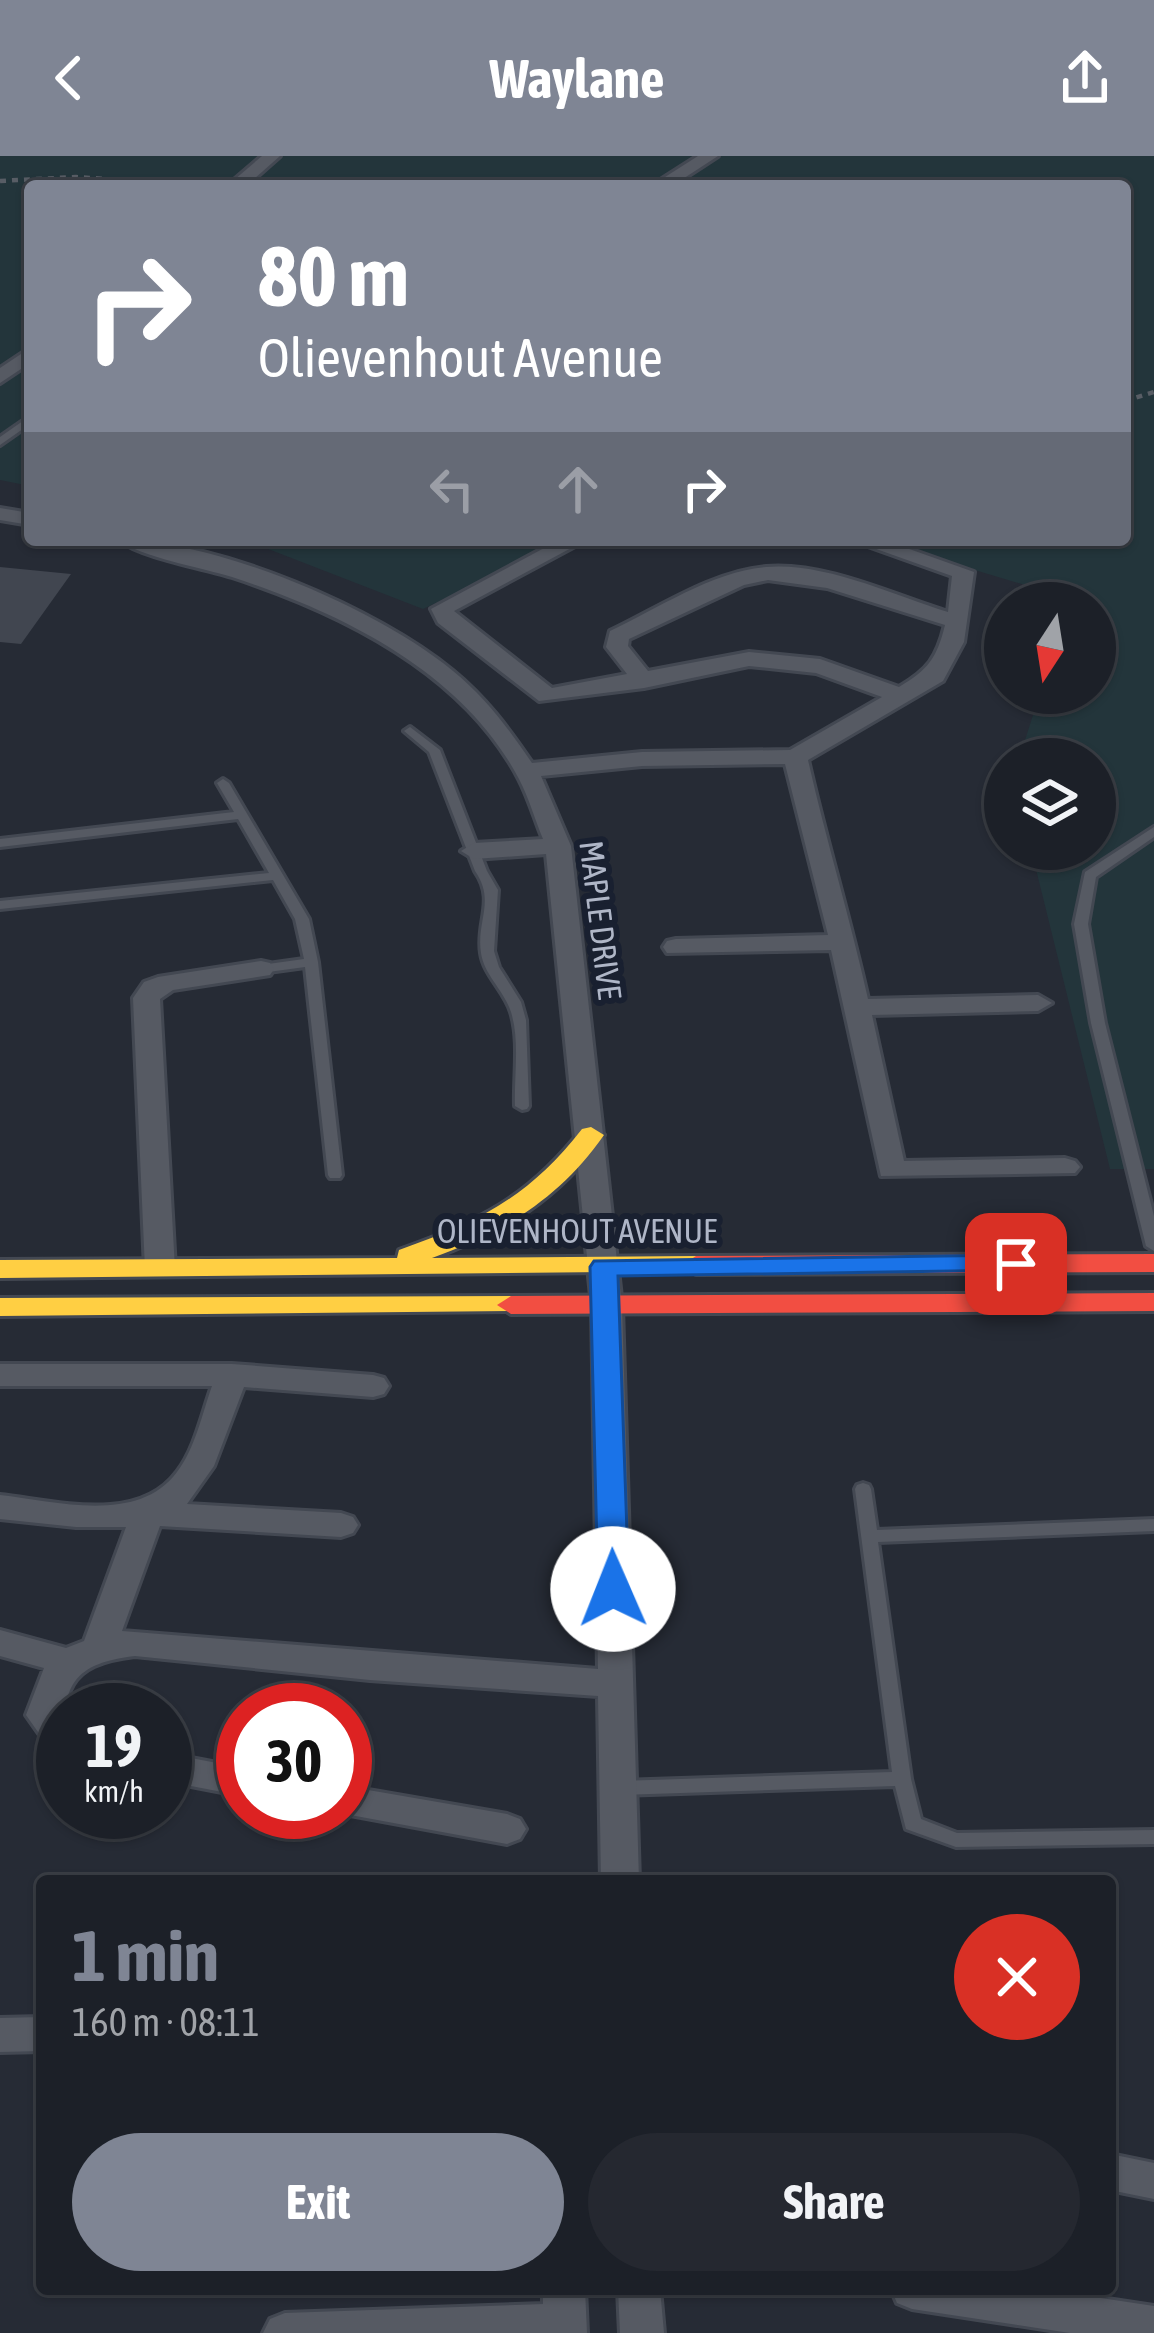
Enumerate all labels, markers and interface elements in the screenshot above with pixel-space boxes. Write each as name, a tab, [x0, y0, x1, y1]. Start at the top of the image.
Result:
icon: back	[36, 45, 102, 111]
icon: share	[1052, 45, 1118, 111]
text: Waylane	[489, 48, 665, 109]
icon: right	[60, 228, 216, 384]
text: 80 m	[258, 228, 409, 324]
text: Olievenhout Avenue	[258, 327, 663, 388]
icon: left	[419, 456, 485, 522]
icon: ahead	[545, 456, 611, 522]
icon: right	[671, 456, 737, 522]
north arrow	[984, 582, 1116, 714]
map controls	[984, 582, 1116, 870]
button: layers	[984, 738, 1116, 870]
street label: MAPLE DRIVE	[572, 839, 630, 1001]
street label: OLIEVENHOUT AVENUE	[437, 1212, 717, 1250]
pin	[965, 1213, 1067, 1315]
icon: arrive	[983, 1231, 1049, 1297]
position arrow	[550, 1526, 676, 1652]
speed limit sign: 30	[216, 1683, 372, 1839]
text: 19	[86, 1711, 142, 1780]
text: km/h	[84, 1774, 144, 1808]
text: 1 min	[72, 1914, 219, 1996]
button: close	[954, 1914, 1080, 2040]
text: 160 m · 08:11	[72, 2000, 260, 2044]
button: Exit	[72, 2133, 564, 2271]
button: Share	[588, 2133, 1080, 2271]

